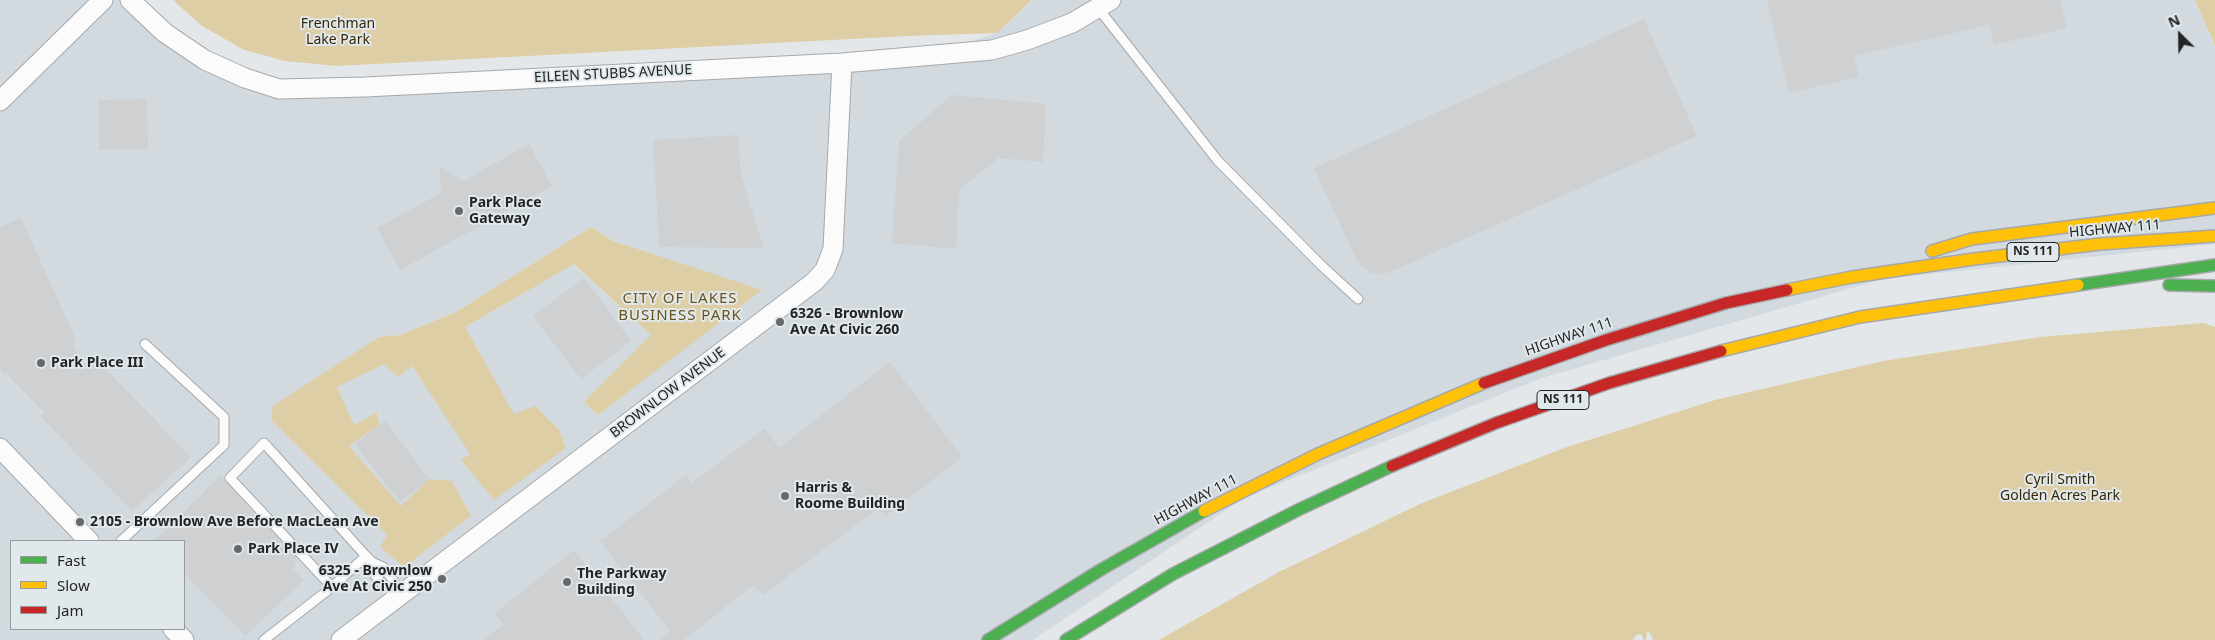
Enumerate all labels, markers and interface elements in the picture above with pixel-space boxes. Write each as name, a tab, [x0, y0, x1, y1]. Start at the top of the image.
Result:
north arrow	[2155, 10, 2205, 60]
text: N	[2165, 10, 2183, 32]
park label: Frenchman Lake Park	[301, 16, 375, 48]
street label: EILEEN STUBBS AVENUE	[534, 61, 692, 87]
place label: Park Place Gateway	[469, 195, 541, 228]
marker: Park Place Gateway	[453, 205, 465, 217]
street label: HIGHWAY 111	[2069, 217, 2161, 241]
road number: NS 111	[2007, 242, 2059, 262]
district label: CITY OF LAKES BUSINESS PARK	[617, 290, 743, 325]
place label: 6326 - Brownlow Ave At Civic 260	[790, 306, 903, 338]
street label: HIGHWAY 111	[1523, 314, 1615, 360]
marker: 6326 - Brownlow Ave At Civic 260	[774, 316, 786, 328]
street label: BROWNLOW AVENUE	[607, 344, 729, 442]
place label: Park Place III	[51, 355, 143, 371]
marker: Park Place III	[35, 357, 47, 369]
road number: NS 111	[1537, 390, 1589, 410]
street label: HIGHWAY 111	[1152, 471, 1240, 529]
park label: Cyril Smith Golden Acres Park	[2000, 472, 2120, 504]
place label: Harris & Roome Building	[795, 480, 905, 512]
marker: Harris & Roome Building	[779, 490, 791, 502]
place label: 2105 - Brownlow Ave Before MacLean Ave	[90, 514, 379, 530]
marker: 2105 - Brownlow Ave Before MacLean Ave	[74, 516, 86, 528]
legend	[10, 540, 185, 630]
place label: Park Place IV	[248, 541, 339, 557]
marker: Park Place IV	[232, 543, 244, 555]
text: Fast	[57, 550, 86, 570]
place label: 6325 - Brownlow Ave At Civic 250	[319, 563, 432, 596]
place label: The Parkway Building	[577, 566, 667, 598]
marker: 6325 - Brownlow Ave At Civic 250	[436, 573, 448, 585]
text: Slow	[57, 575, 90, 595]
marker: The Parkway Building	[561, 576, 573, 588]
text: Jam	[57, 600, 84, 620]

